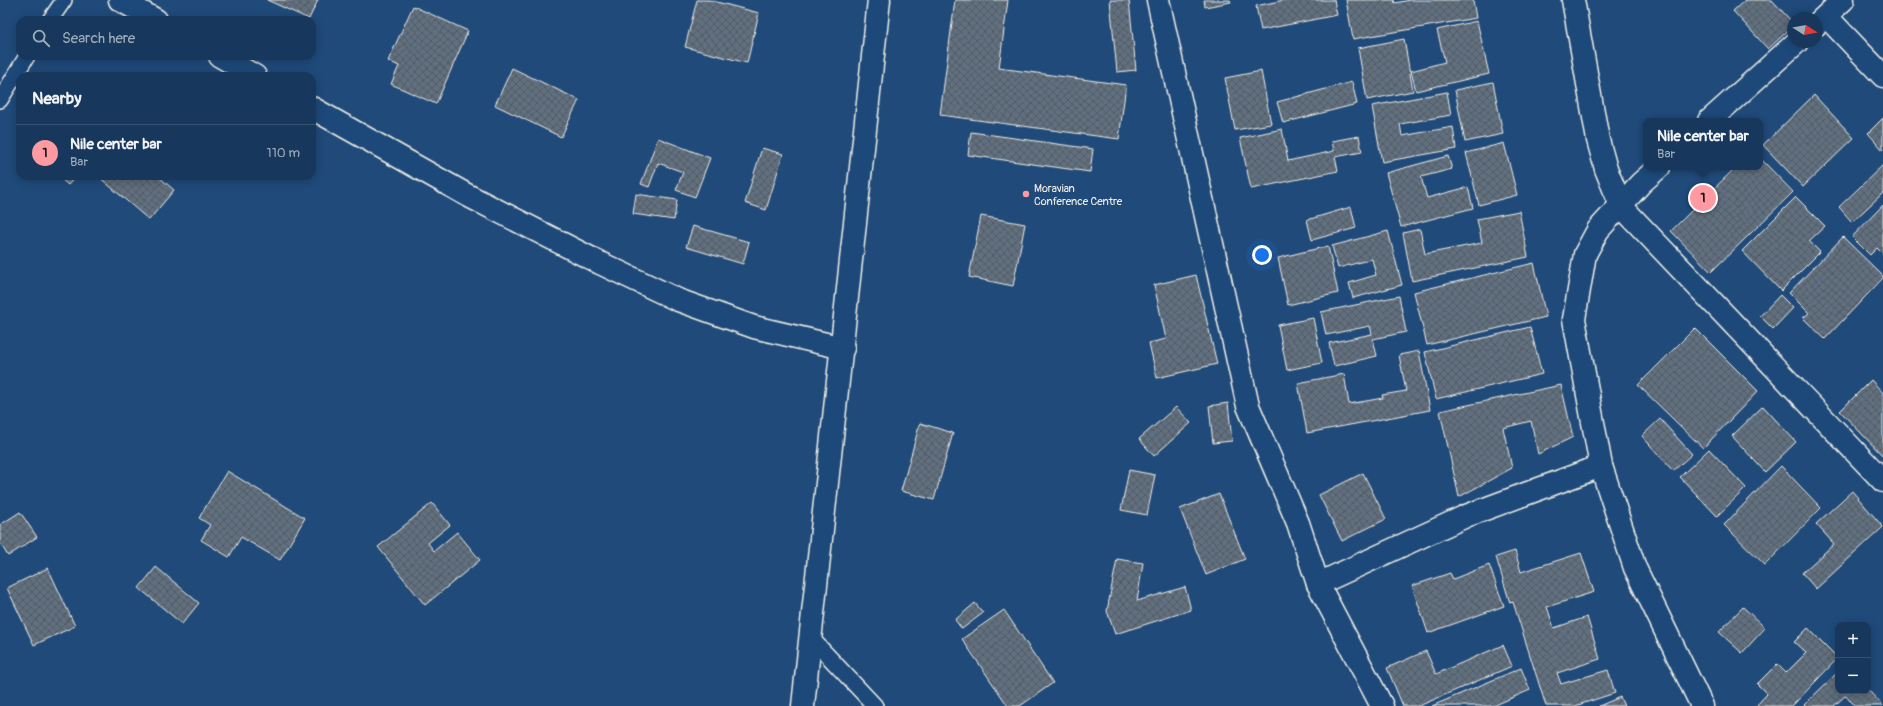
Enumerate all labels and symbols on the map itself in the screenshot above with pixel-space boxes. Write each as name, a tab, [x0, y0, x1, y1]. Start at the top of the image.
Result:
north arrow	[1787, 12, 1823, 48]
place label: Moravian Conference Centre	[1034, 182, 1123, 208]
pin: 1	[1690, 183, 1716, 213]
marker: Moravian Conference Centre	[1021, 189, 1031, 199]
your location	[1252, 245, 1272, 265]

